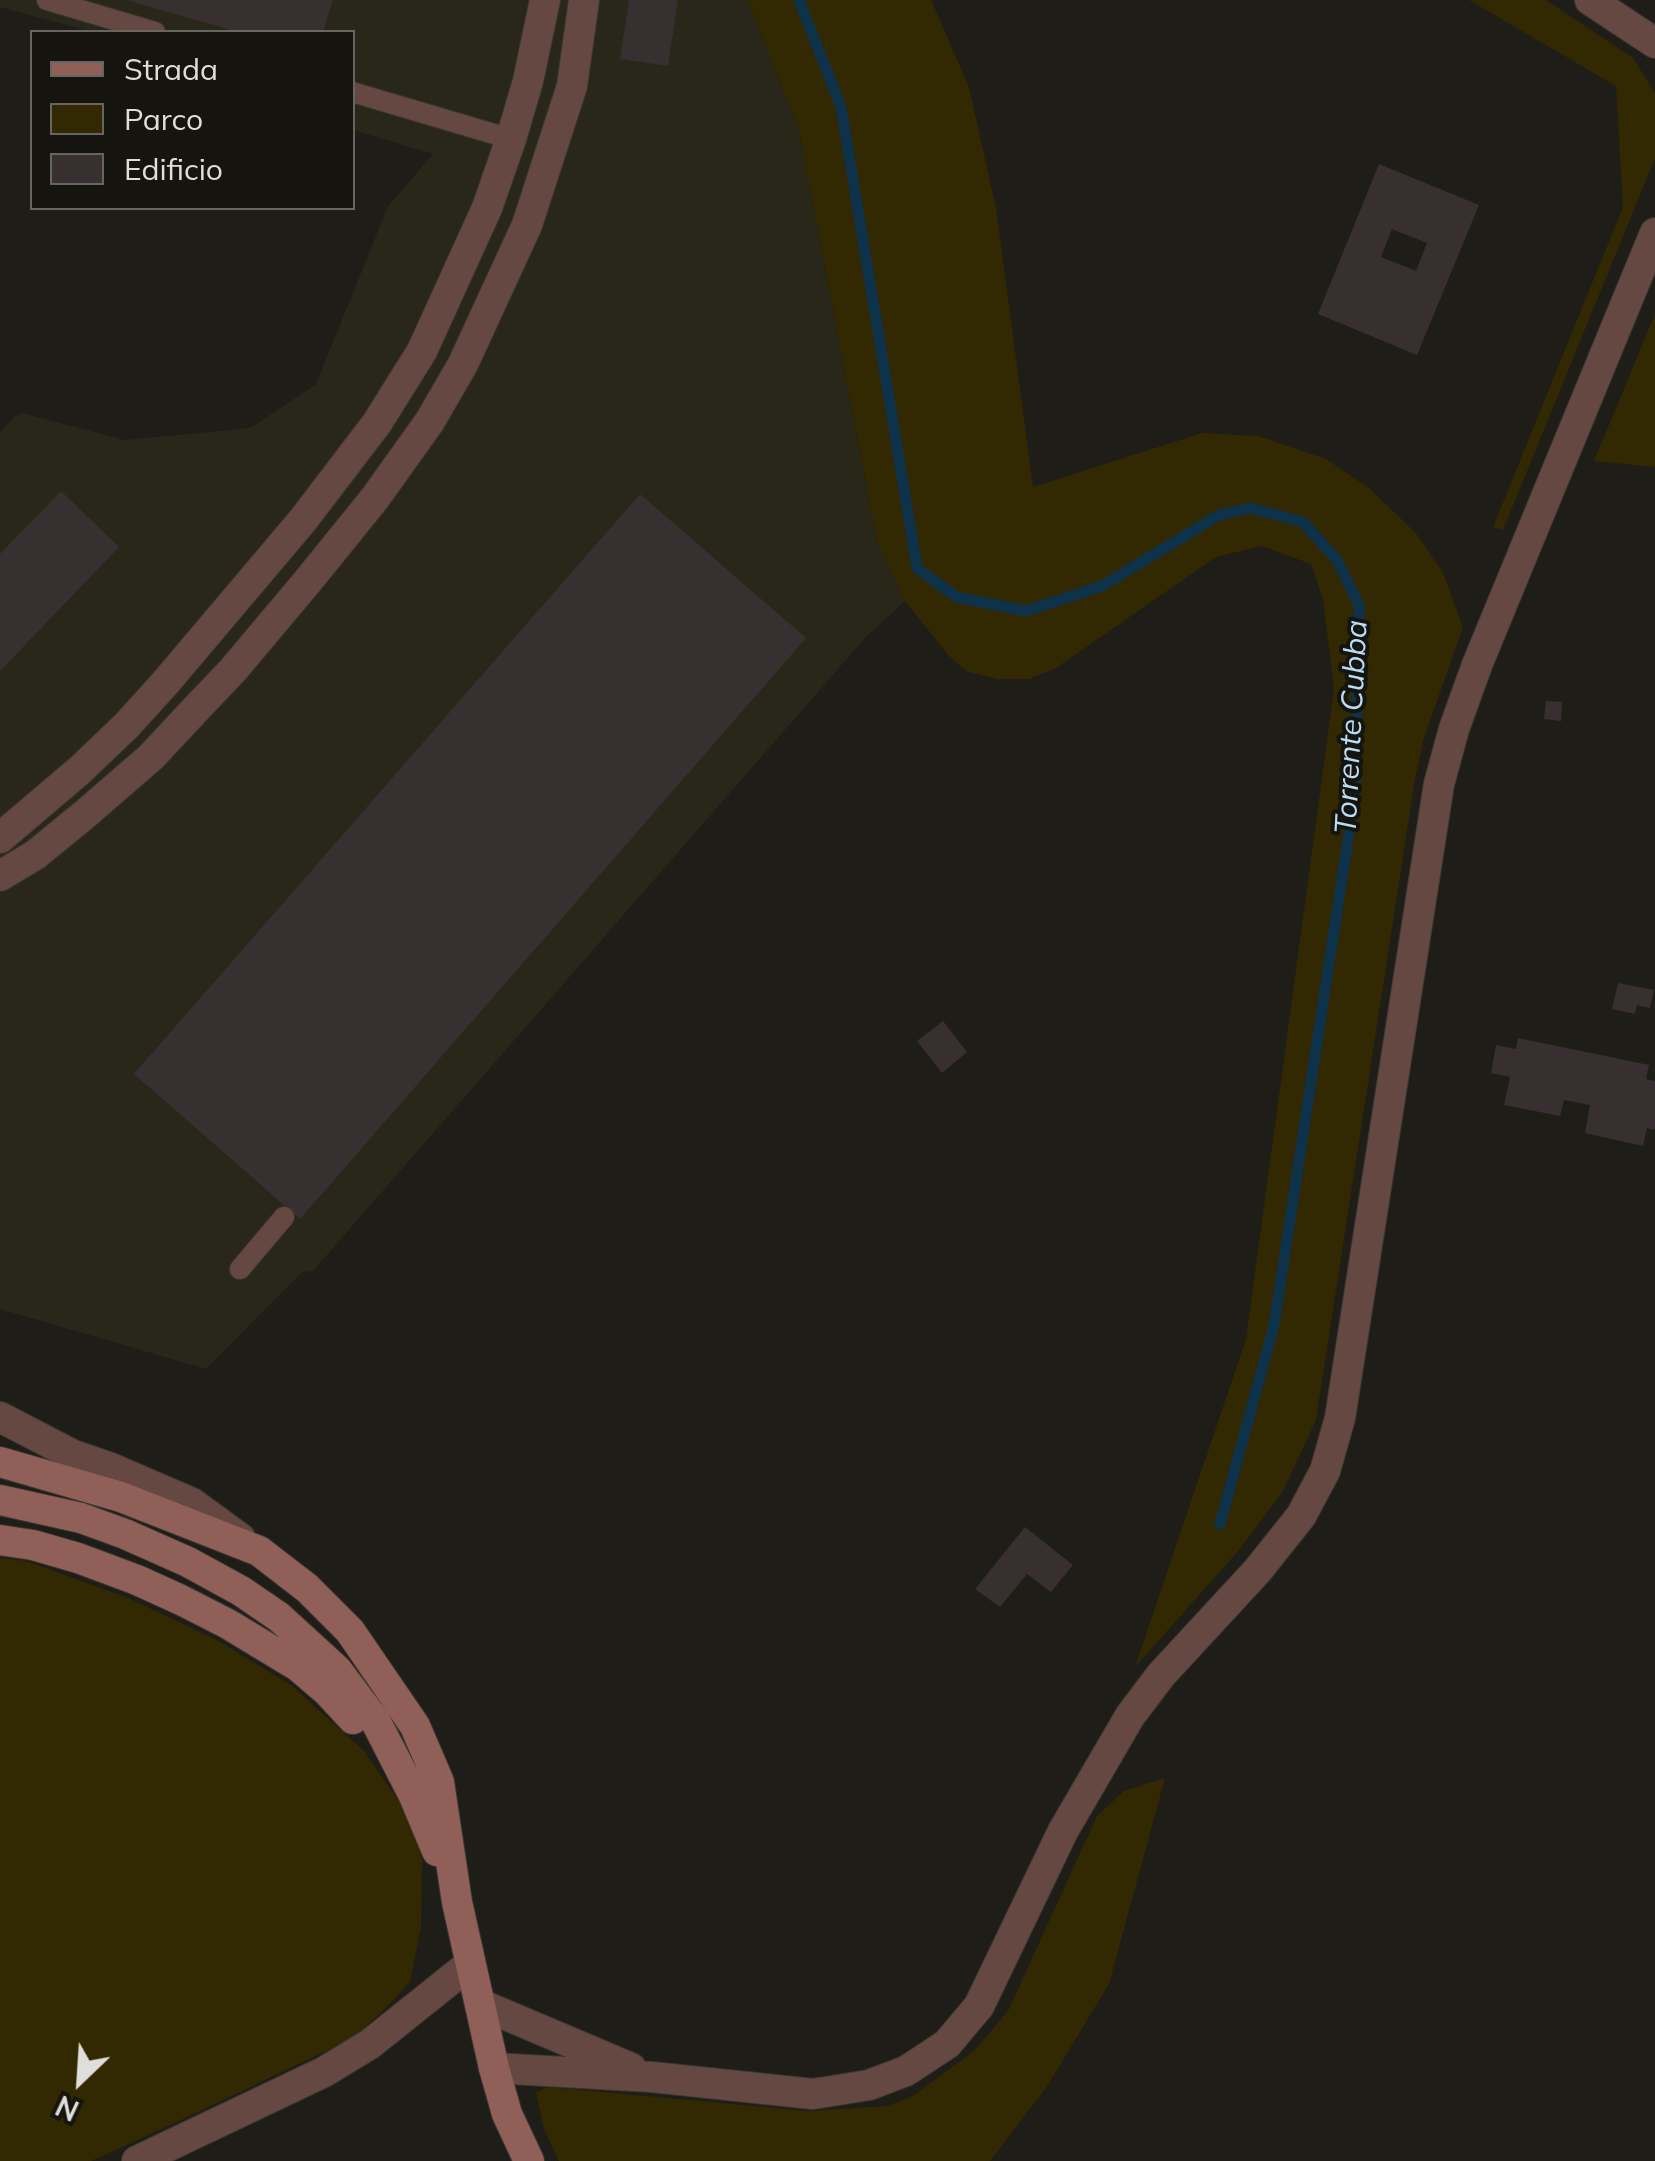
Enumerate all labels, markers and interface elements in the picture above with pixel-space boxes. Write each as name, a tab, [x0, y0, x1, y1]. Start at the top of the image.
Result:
legend	[30, 30, 355, 210]
text: Strada	[124, 50, 218, 88]
text: Parco	[124, 100, 203, 138]
text: Edificio	[124, 150, 223, 188]
water label: Torrente Cubba	[1328, 619, 1376, 835]
north arrow	[30, 2031, 130, 2131]
text: N	[50, 2088, 84, 2129]

